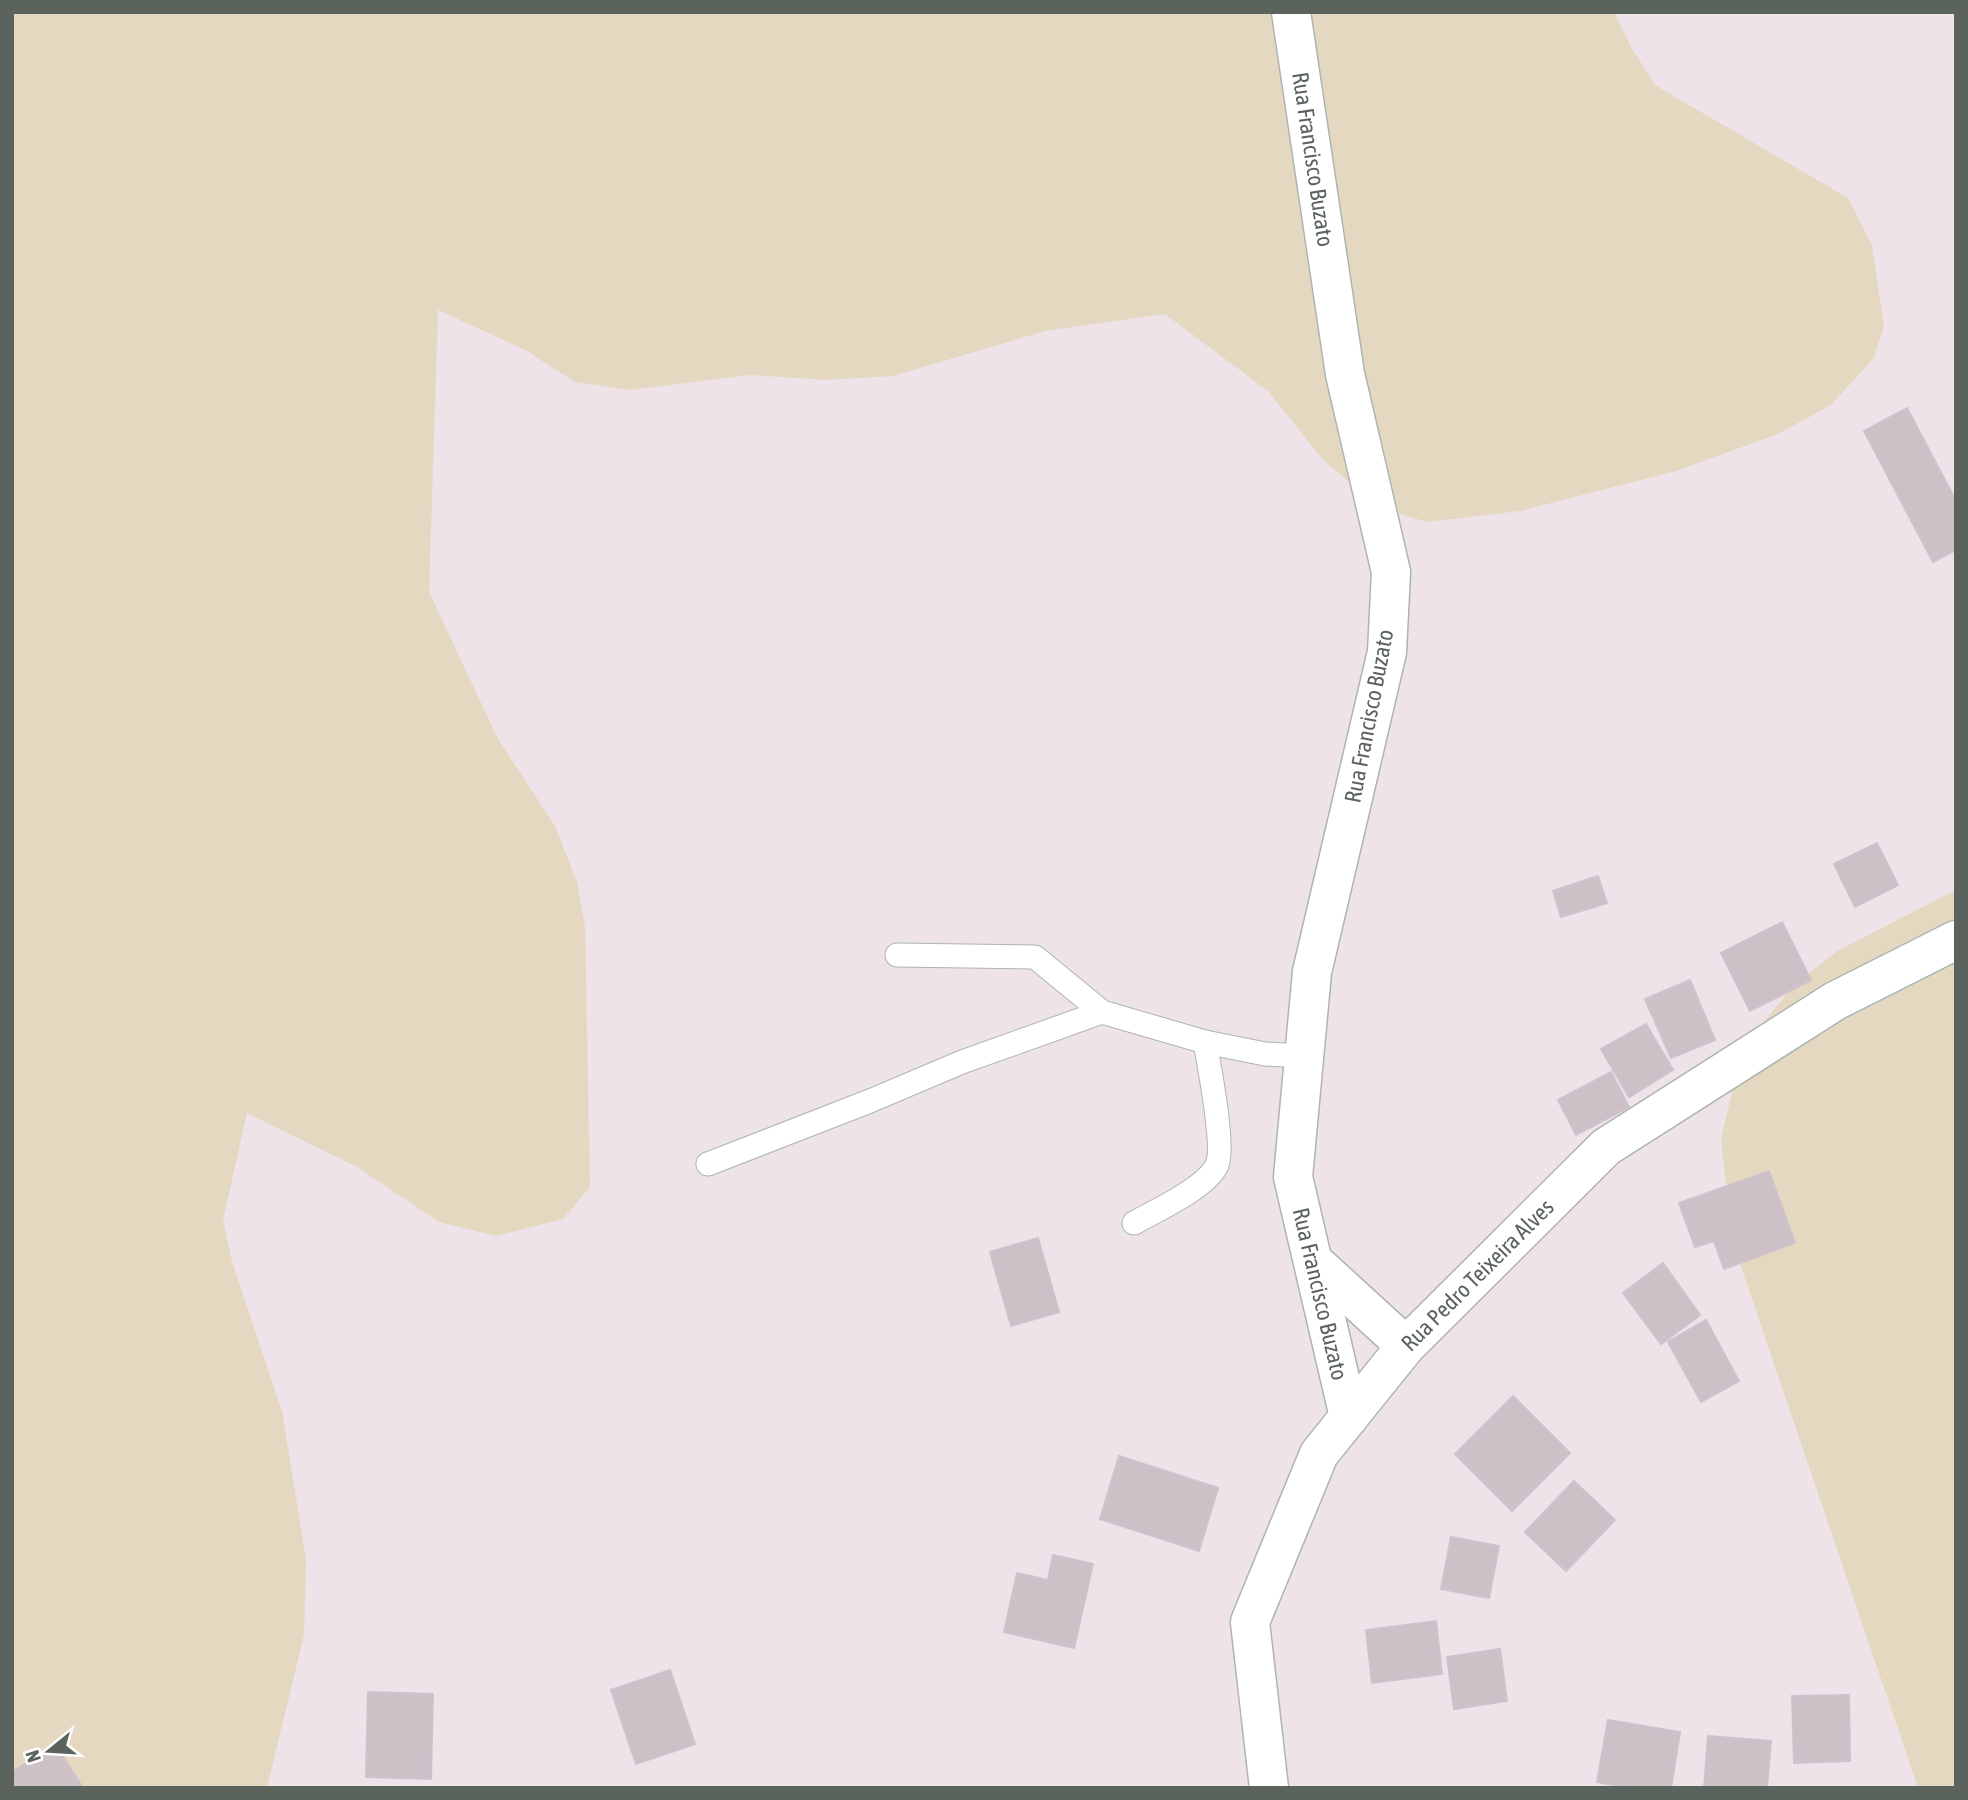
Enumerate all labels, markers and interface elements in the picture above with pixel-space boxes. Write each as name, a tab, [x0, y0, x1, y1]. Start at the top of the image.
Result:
street label: Rua Francisco Buzato	[1287, 70, 1339, 248]
street label: Rua Francisco Buzato	[1339, 627, 1399, 805]
street label: Rua Pedro Teixeira Alves	[1396, 1194, 1559, 1356]
street label: Rua Francisco Buzato	[1288, 1205, 1353, 1383]
north arrow	[14, 1716, 84, 1786]
text: N	[21, 1748, 45, 1765]

